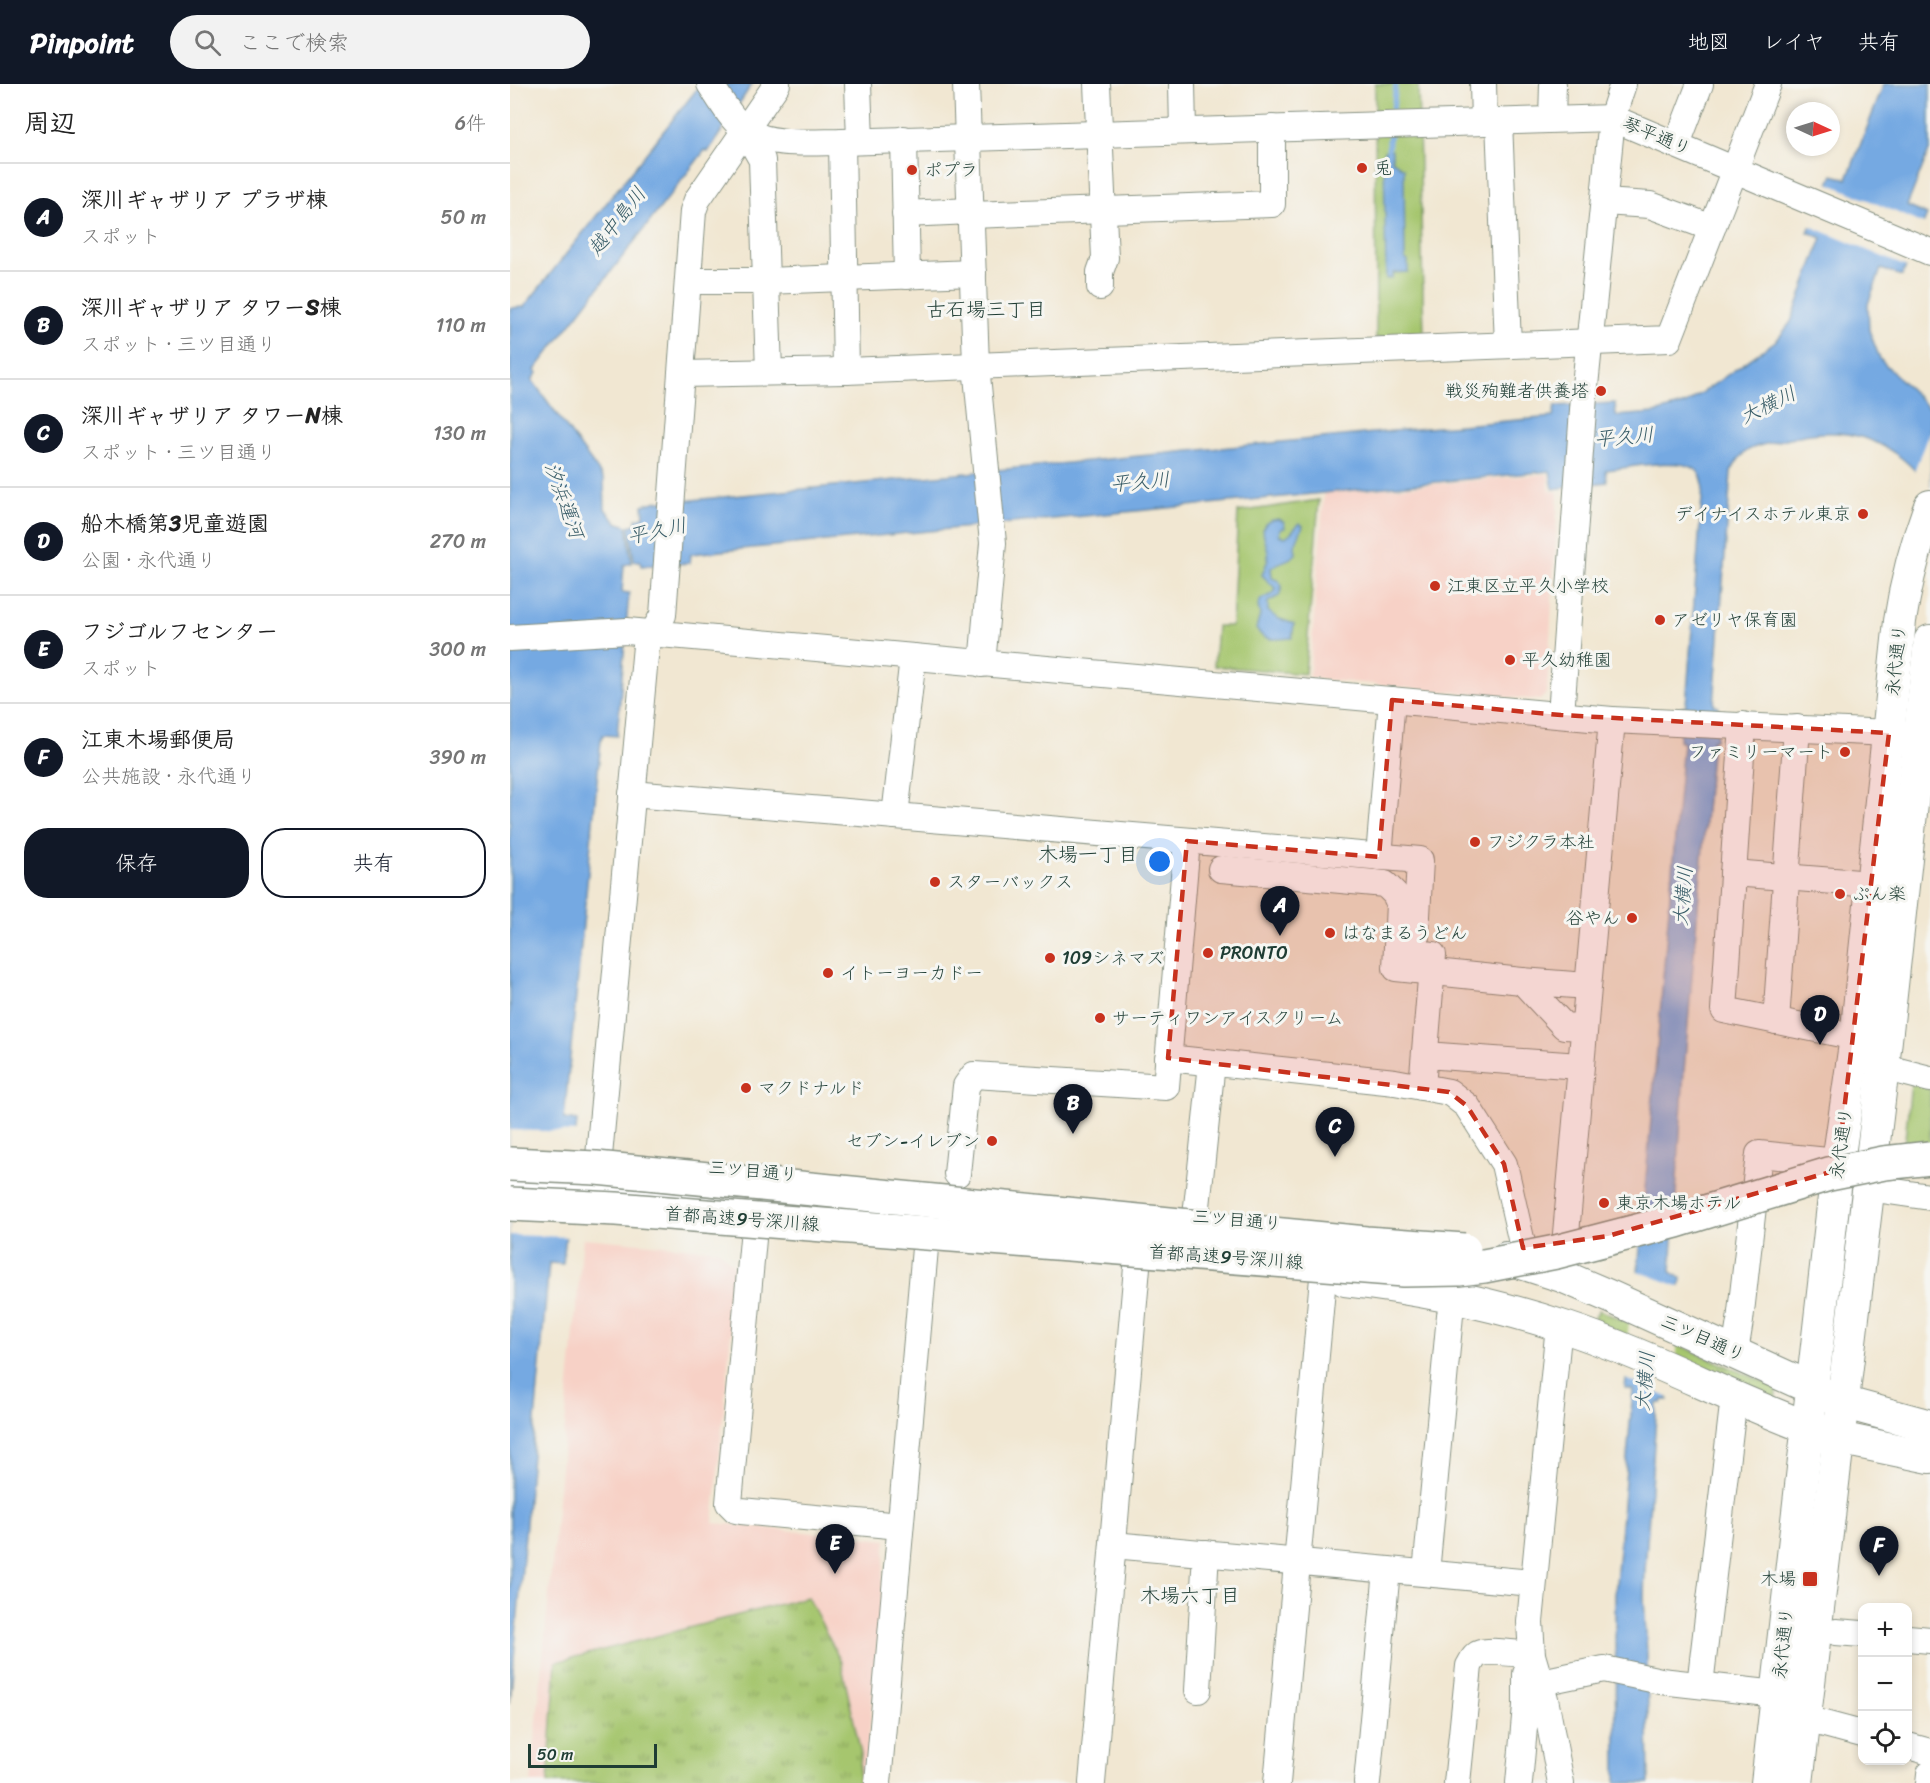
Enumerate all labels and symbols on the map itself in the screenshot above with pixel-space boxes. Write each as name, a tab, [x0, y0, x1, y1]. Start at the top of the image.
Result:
north arrow	[1786, 102, 1840, 156]
street label: 琴平通り	[1618, 107, 1696, 165]
place label: 兎	[1374, 152, 1392, 184]
place label: ポプラ	[924, 154, 978, 186]
marker: 兎	[1355, 161, 1369, 175]
marker: ポプラ	[905, 163, 919, 177]
water label: 越中島川	[578, 179, 655, 264]
district label: 古石場三丁目	[926, 292, 1046, 327]
place label: 戦災殉難者供養塔	[1445, 375, 1589, 407]
water label: 大横川	[1733, 376, 1803, 434]
marker: 戦災殉難者供養塔	[1594, 384, 1608, 398]
water label: 平久川	[1593, 417, 1655, 457]
water label: 汐浜運河	[534, 456, 595, 546]
water label: 平久川	[1109, 462, 1171, 502]
place label: デイナイスホテル東京	[1675, 498, 1851, 530]
marker: デイナイスホテル東京	[1856, 507, 1870, 521]
water label: 平久川	[624, 508, 690, 554]
place label: 江東区立平久小学校	[1447, 570, 1609, 602]
marker: 江東区立平久小学校	[1428, 579, 1442, 593]
place label: アゼリヤ保育園	[1672, 604, 1798, 636]
marker: アゼリヤ保育園	[1653, 613, 1667, 627]
street label: 永代通り	[1876, 623, 1916, 697]
place label: 平久幼稚園	[1522, 644, 1612, 676]
marker: 平久幼稚園	[1503, 653, 1517, 667]
place label: ファミリーマート	[1689, 736, 1833, 768]
marker: ファミリーマート	[1838, 745, 1852, 759]
place label: フジクラ本社	[1487, 826, 1595, 858]
marker: フジクラ本社	[1468, 835, 1482, 849]
district label: 木場一丁目	[1038, 837, 1138, 872]
your location	[1145, 847, 1174, 876]
water label: 大横川	[1663, 865, 1703, 927]
place label: スターバックス	[947, 866, 1073, 898]
marker: スターバックス	[928, 875, 942, 889]
place label: ぷん楽	[1852, 878, 1906, 910]
pin: A	[1260, 886, 1300, 936]
marker: ぷん楽	[1833, 887, 1847, 901]
place label: 谷やん	[1566, 902, 1620, 934]
marker: 谷やん	[1625, 911, 1639, 925]
place label: はなまるうどん	[1342, 917, 1468, 949]
marker: はなまるうどん	[1323, 926, 1337, 940]
place label: PRONTO	[1220, 937, 1288, 969]
place label: 109シネマズ	[1062, 942, 1164, 974]
marker: PRONTO	[1201, 946, 1215, 960]
marker: 109シネマズ	[1043, 951, 1057, 965]
place label: イトーヨーカドー	[840, 957, 983, 989]
marker: イトーヨーカドー	[821, 966, 835, 980]
pin: D	[1800, 996, 1840, 1045]
place label: サーティワンアイスクリーム	[1112, 1002, 1343, 1034]
marker: サーティワンアイスクリーム	[1093, 1011, 1107, 1025]
place label: マクドナルド	[758, 1072, 865, 1104]
marker: マクドナルド	[739, 1081, 753, 1095]
pin: B	[1054, 1084, 1092, 1134]
street label: 永代通り	[1820, 1105, 1862, 1181]
pin: C	[1316, 1108, 1354, 1157]
place label: セブン-イレブン	[846, 1125, 980, 1157]
marker: セブン-イレブン	[985, 1134, 999, 1148]
street label: 三ツ目通り	[707, 1151, 799, 1191]
place label: 東京木場ホテル	[1616, 1187, 1741, 1219]
marker: 東京木場ホテル	[1597, 1196, 1611, 1210]
street label: 首都高速9号深川線	[664, 1198, 820, 1240]
street label: 三ツ目通り	[1191, 1200, 1283, 1240]
street label: 首都高速9号深川線	[1148, 1236, 1304, 1278]
street label: 三ツ目通り	[1655, 1305, 1751, 1371]
water label: 大横川	[1625, 1350, 1665, 1412]
pin: E	[816, 1524, 854, 1574]
pin: F	[1860, 1526, 1898, 1576]
place label: 木場	[1760, 1563, 1796, 1595]
marker: 木場	[1801, 1570, 1819, 1588]
district label: 木場六丁目	[1140, 1578, 1240, 1613]
street label: 永代通り	[1763, 1606, 1803, 1680]
scale bar	[528, 1741, 657, 1768]

